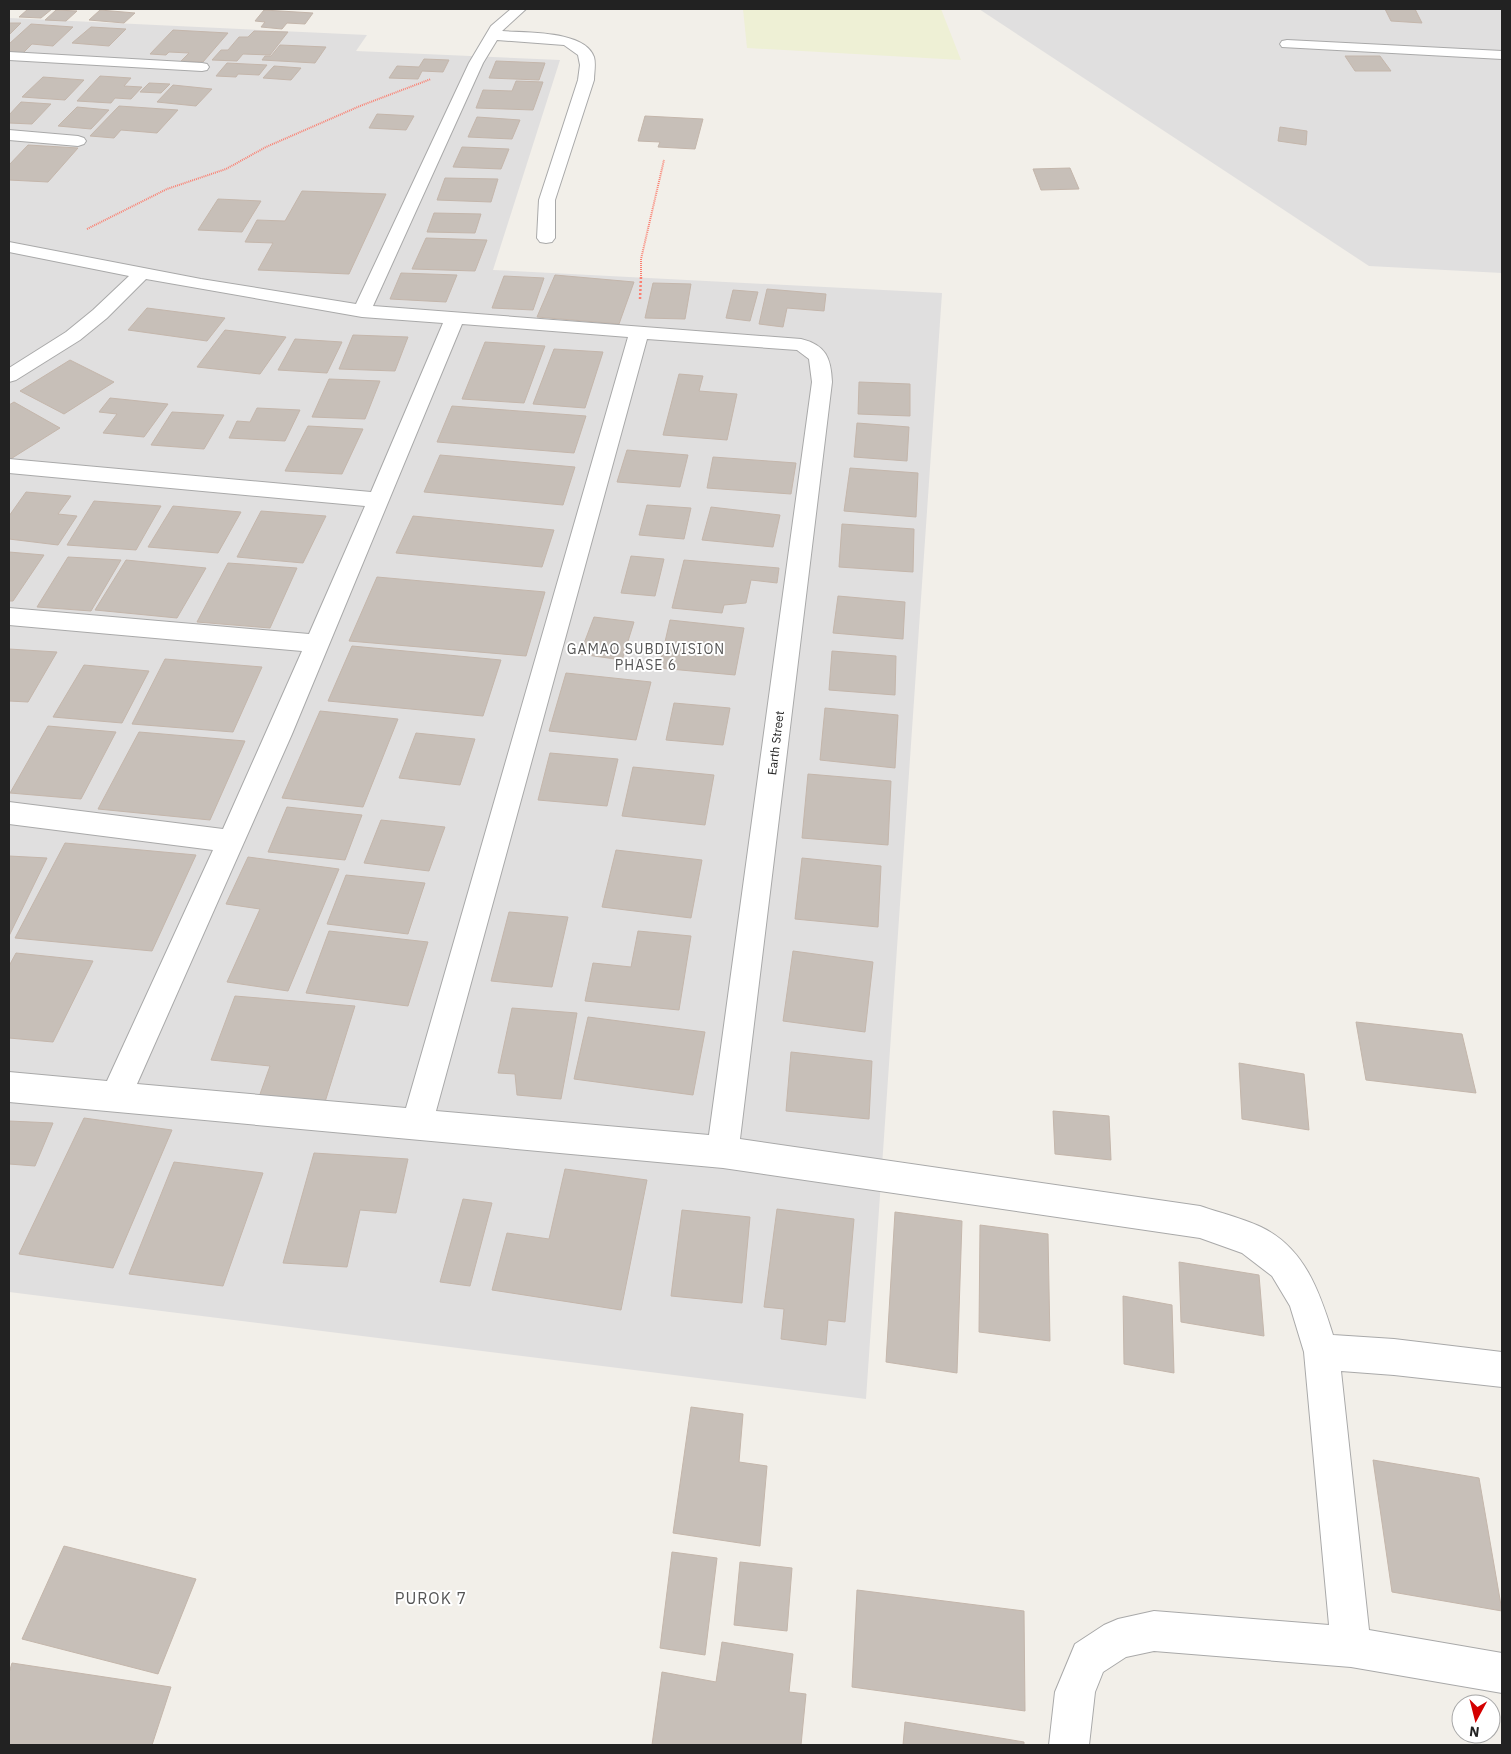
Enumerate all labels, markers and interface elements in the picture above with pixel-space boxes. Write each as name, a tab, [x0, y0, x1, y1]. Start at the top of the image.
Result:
district label: GAMAO SUBDIVISION PHASE 6	[567, 640, 725, 674]
street label: Earth Street	[764, 710, 787, 776]
district label: PUROK 7	[395, 1588, 467, 1608]
north arrow	[1451, 1694, 1501, 1744]
text: N	[1468, 1722, 1481, 1741]

